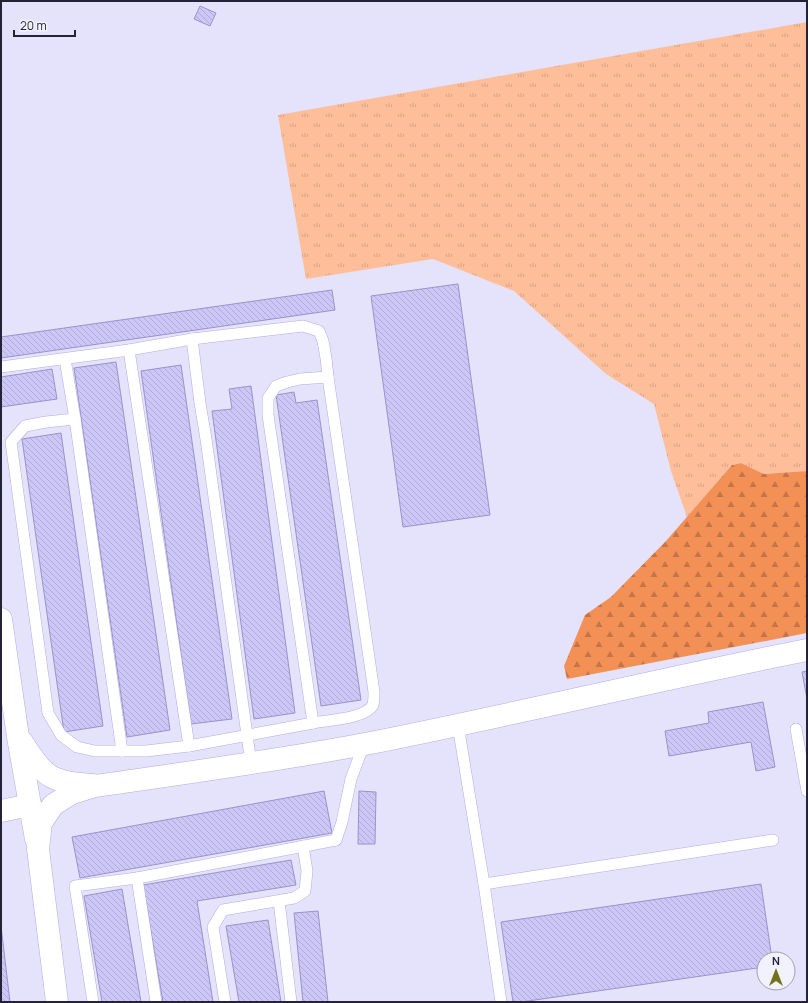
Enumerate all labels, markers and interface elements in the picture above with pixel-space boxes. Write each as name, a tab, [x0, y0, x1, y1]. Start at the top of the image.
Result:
scale bar	[14, 12, 75, 38]
text: 20 m	[20, 17, 47, 34]
north arrow	[756, 951, 796, 991]
text: N	[772, 953, 780, 968]

